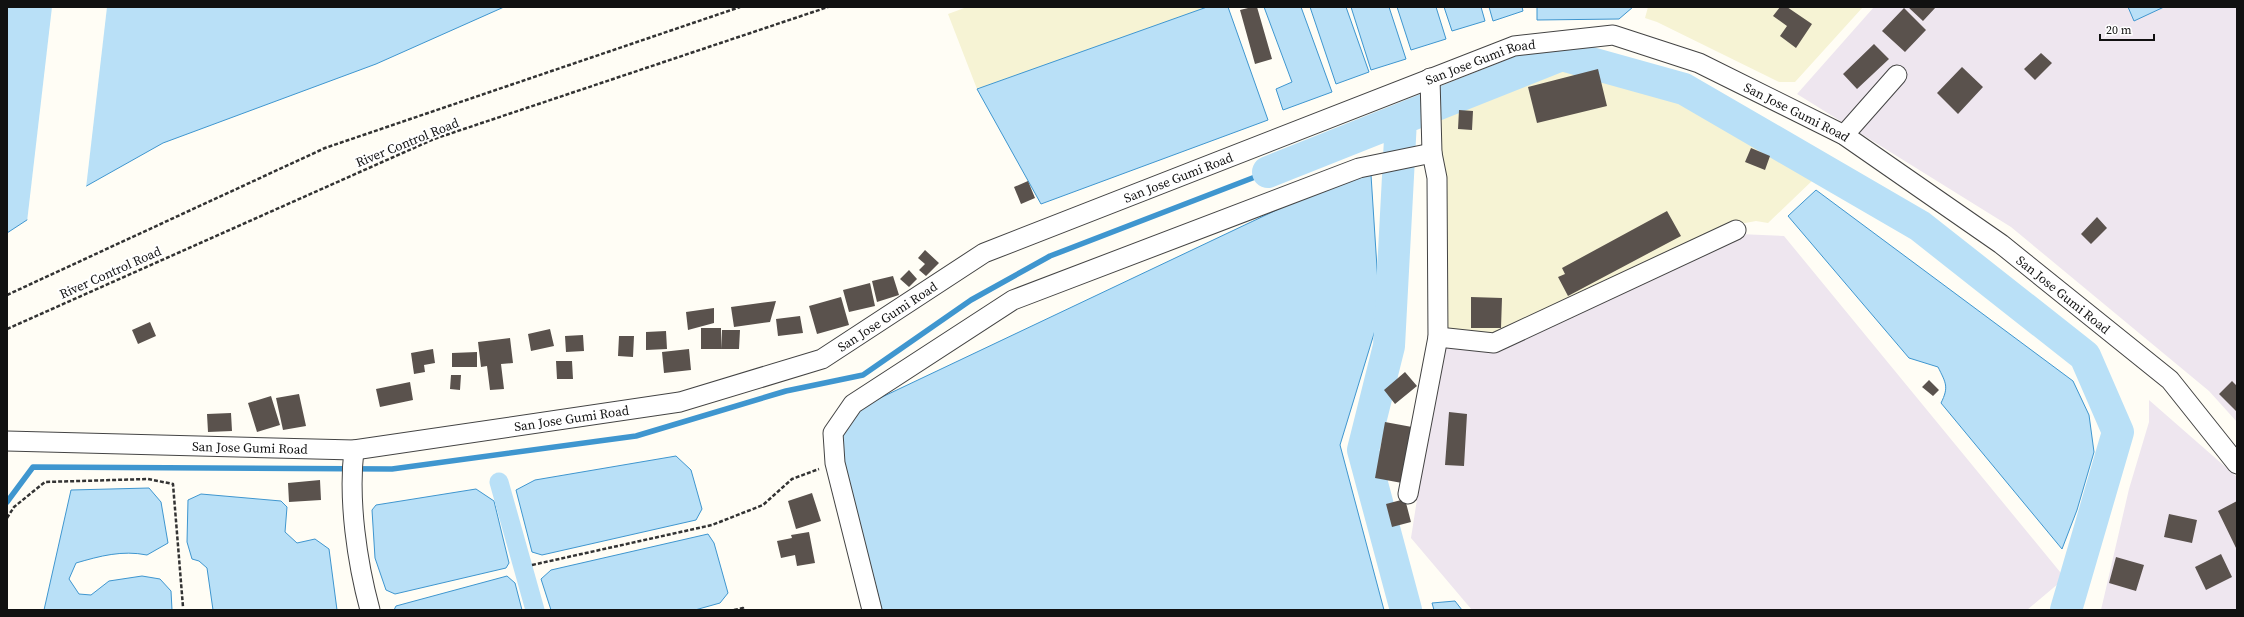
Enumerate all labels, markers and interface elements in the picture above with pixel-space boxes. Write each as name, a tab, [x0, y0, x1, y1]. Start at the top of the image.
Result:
scale bar	[2100, 16, 2154, 42]
text: 20 m	[2106, 22, 2132, 38]
street label: San Jose Gumi Road	[1423, 36, 1537, 89]
street label: San Jose Gumi Road	[1741, 79, 1853, 146]
street label: River Control Road	[353, 114, 462, 171]
street label: San Jose Gumi Road	[1121, 148, 1236, 207]
street label: River Control Road	[57, 242, 164, 303]
street label: San Jose Gumi Road	[2013, 252, 2114, 338]
street label: San Jose Gumi Road	[834, 278, 941, 356]
street label: San Jose Gumi Road	[513, 402, 631, 435]
street label: San Jose Gumi Road	[192, 438, 309, 458]

